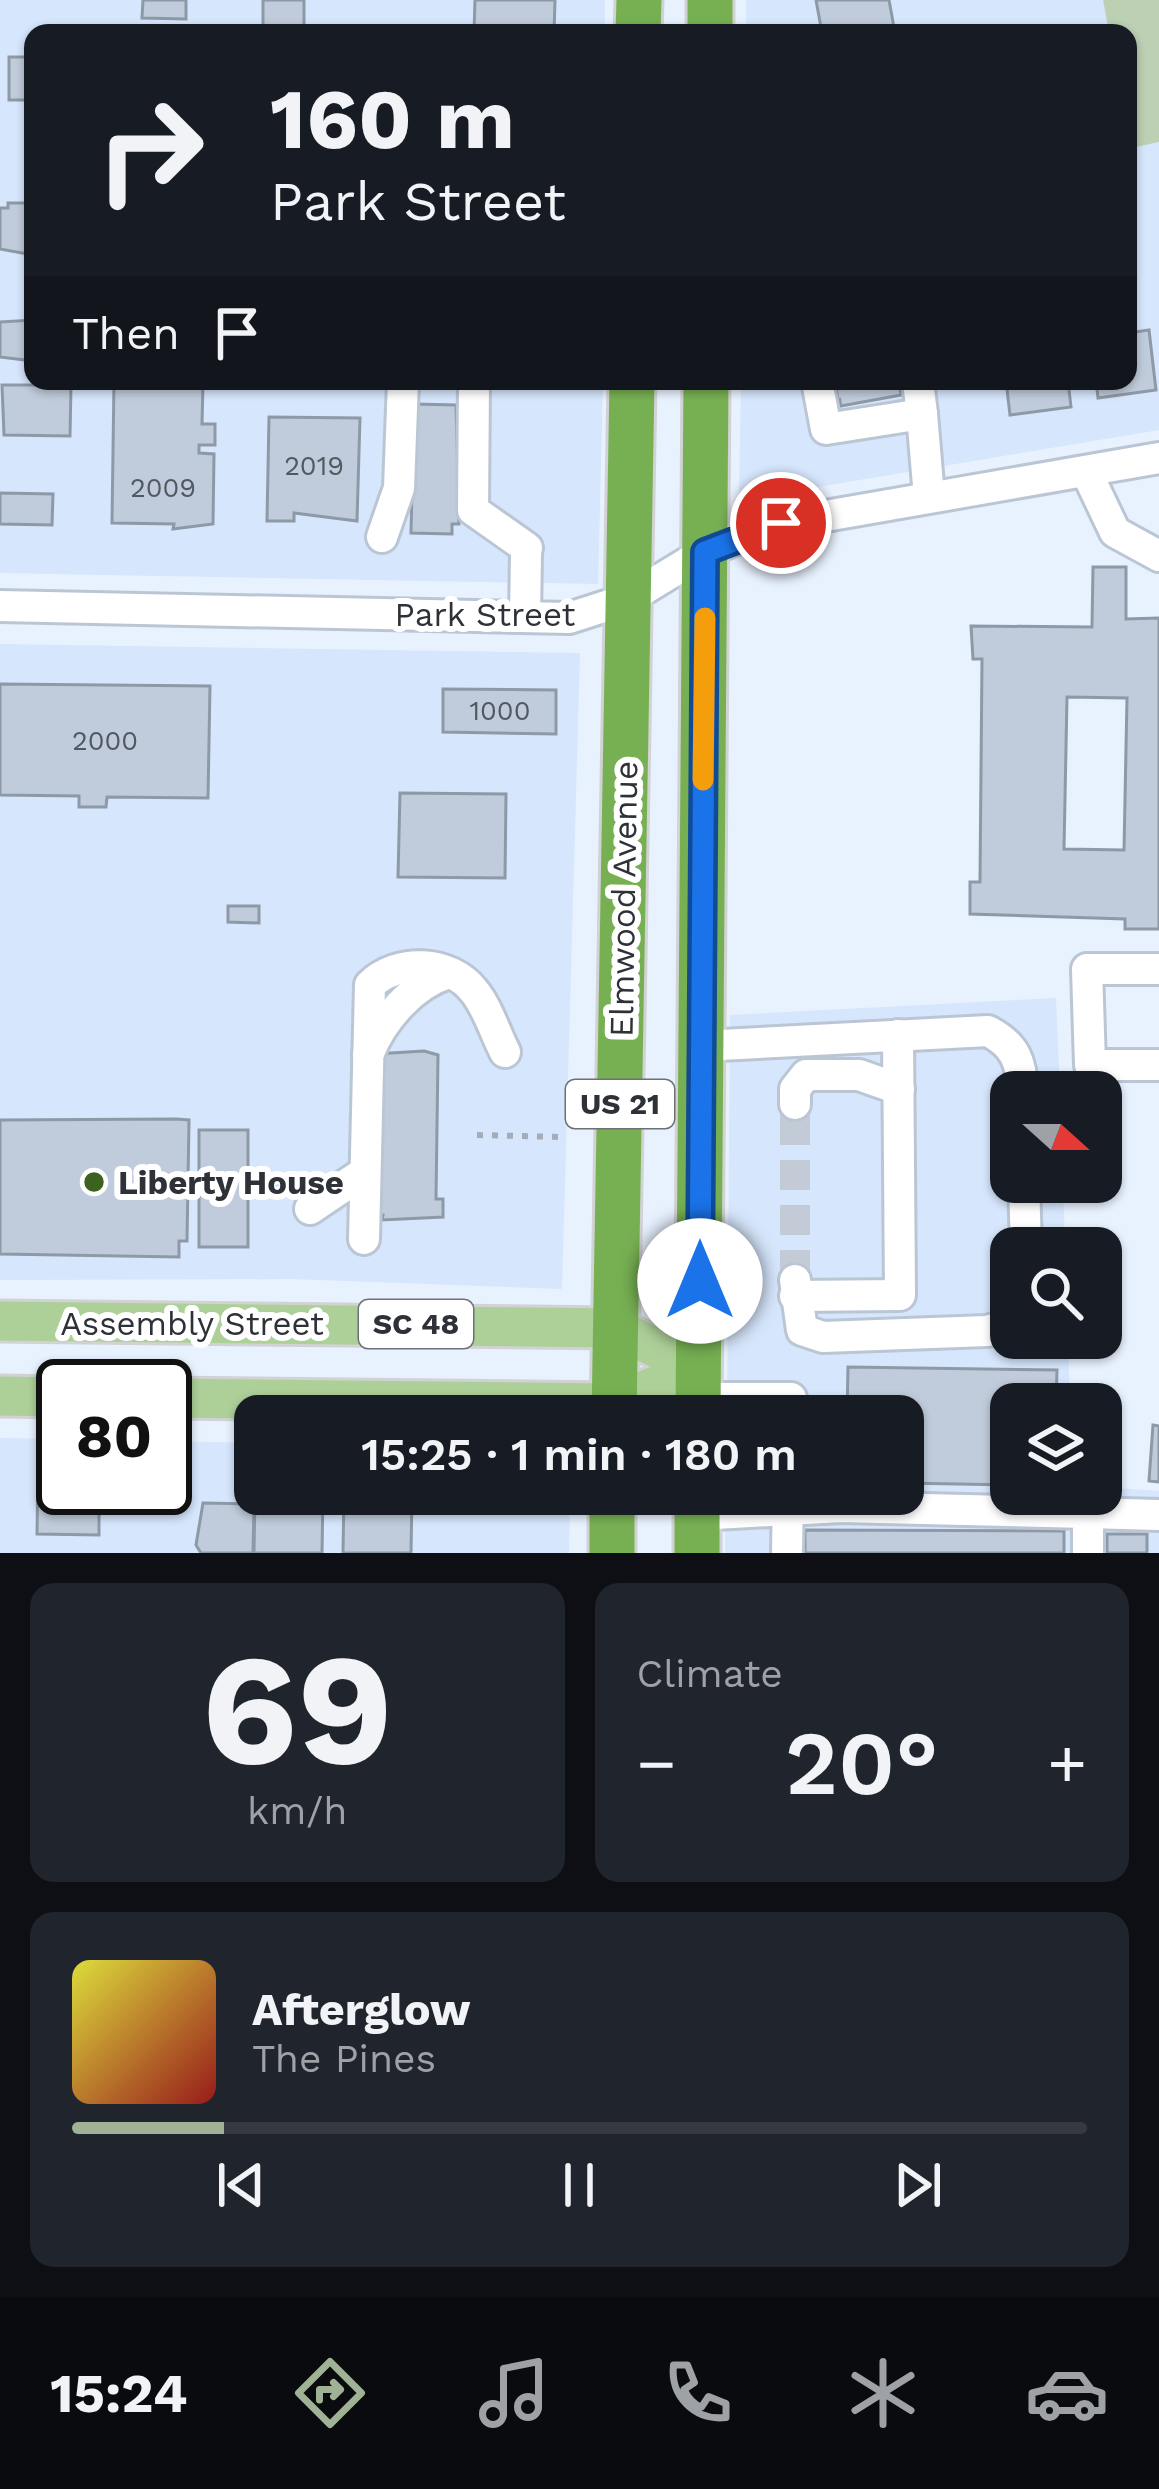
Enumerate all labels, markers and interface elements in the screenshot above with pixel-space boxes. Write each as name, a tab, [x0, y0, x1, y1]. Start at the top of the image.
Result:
text: 160 m	[270, 70, 515, 168]
icon: right	[72, 72, 228, 228]
text: Park Street	[270, 170, 566, 233]
icon: arrive	[204, 300, 270, 366]
text: Then	[72, 307, 180, 360]
house number: 2019	[284, 450, 344, 482]
house number: 2009	[130, 472, 196, 504]
pin	[730, 472, 832, 574]
icon: arrive	[748, 490, 814, 556]
street label: Park Street	[395, 595, 576, 634]
house number: 1000	[470, 695, 530, 727]
house number: 2000	[72, 725, 138, 757]
street label: Elmwood Avenue	[602, 761, 645, 1037]
north arrow	[990, 1071, 1122, 1203]
map controls	[990, 1071, 1122, 1515]
road number: US 21	[566, 1080, 674, 1128]
place label: Liberty House	[118, 1163, 344, 1202]
marker: Liberty House	[81, 1169, 107, 1195]
position arrow	[637, 1218, 763, 1344]
button: search	[990, 1227, 1122, 1359]
road number: SC 48	[359, 1300, 473, 1348]
street label: Assembly Street	[60, 1304, 324, 1343]
speed limit sign: 80	[36, 1359, 192, 1515]
button: layers	[990, 1383, 1122, 1515]
text: 15:25 · 1 min · 180 m	[361, 1428, 797, 1481]
text: 69	[201, 1618, 393, 1801]
text: Climate	[637, 1651, 783, 1696]
text: 20°	[785, 1710, 939, 1816]
text: −	[637, 1725, 676, 1802]
text: +	[1047, 1725, 1087, 1802]
text: km/h	[247, 1788, 347, 1833]
text: Afterglow	[252, 1983, 471, 2036]
text: The Pines	[252, 2036, 436, 2081]
icon: previous	[208, 2152, 274, 2218]
icon: pause	[546, 2152, 612, 2218]
icon: next	[885, 2152, 951, 2218]
icon: directions	[288, 2351, 372, 2435]
icon: music	[472, 2351, 556, 2435]
icon: phone	[656, 2351, 740, 2435]
icon: climate	[841, 2351, 925, 2435]
icon: car	[1025, 2351, 1109, 2435]
text: 15:24	[50, 2362, 188, 2425]

